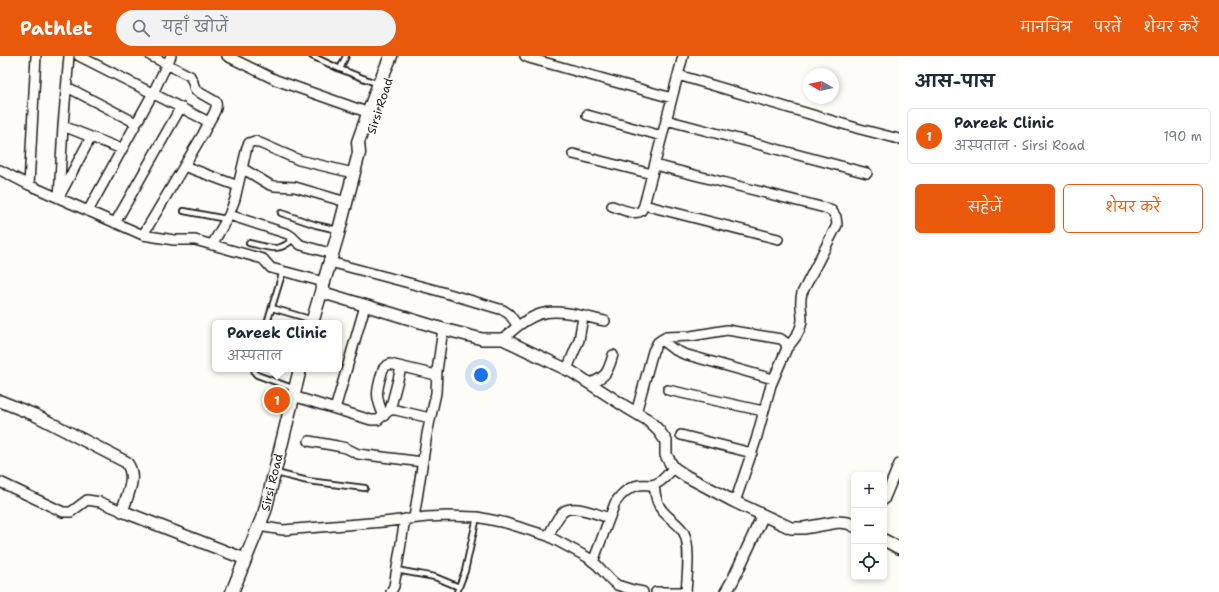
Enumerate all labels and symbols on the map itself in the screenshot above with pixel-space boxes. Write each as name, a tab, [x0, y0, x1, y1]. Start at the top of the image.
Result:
north arrow	[803, 68, 839, 104]
street label: Sirsi Road	[363, 75, 397, 136]
your location	[471, 365, 491, 385]
pin: 1	[264, 385, 290, 415]
street label: Sirsi Road	[257, 452, 287, 513]

